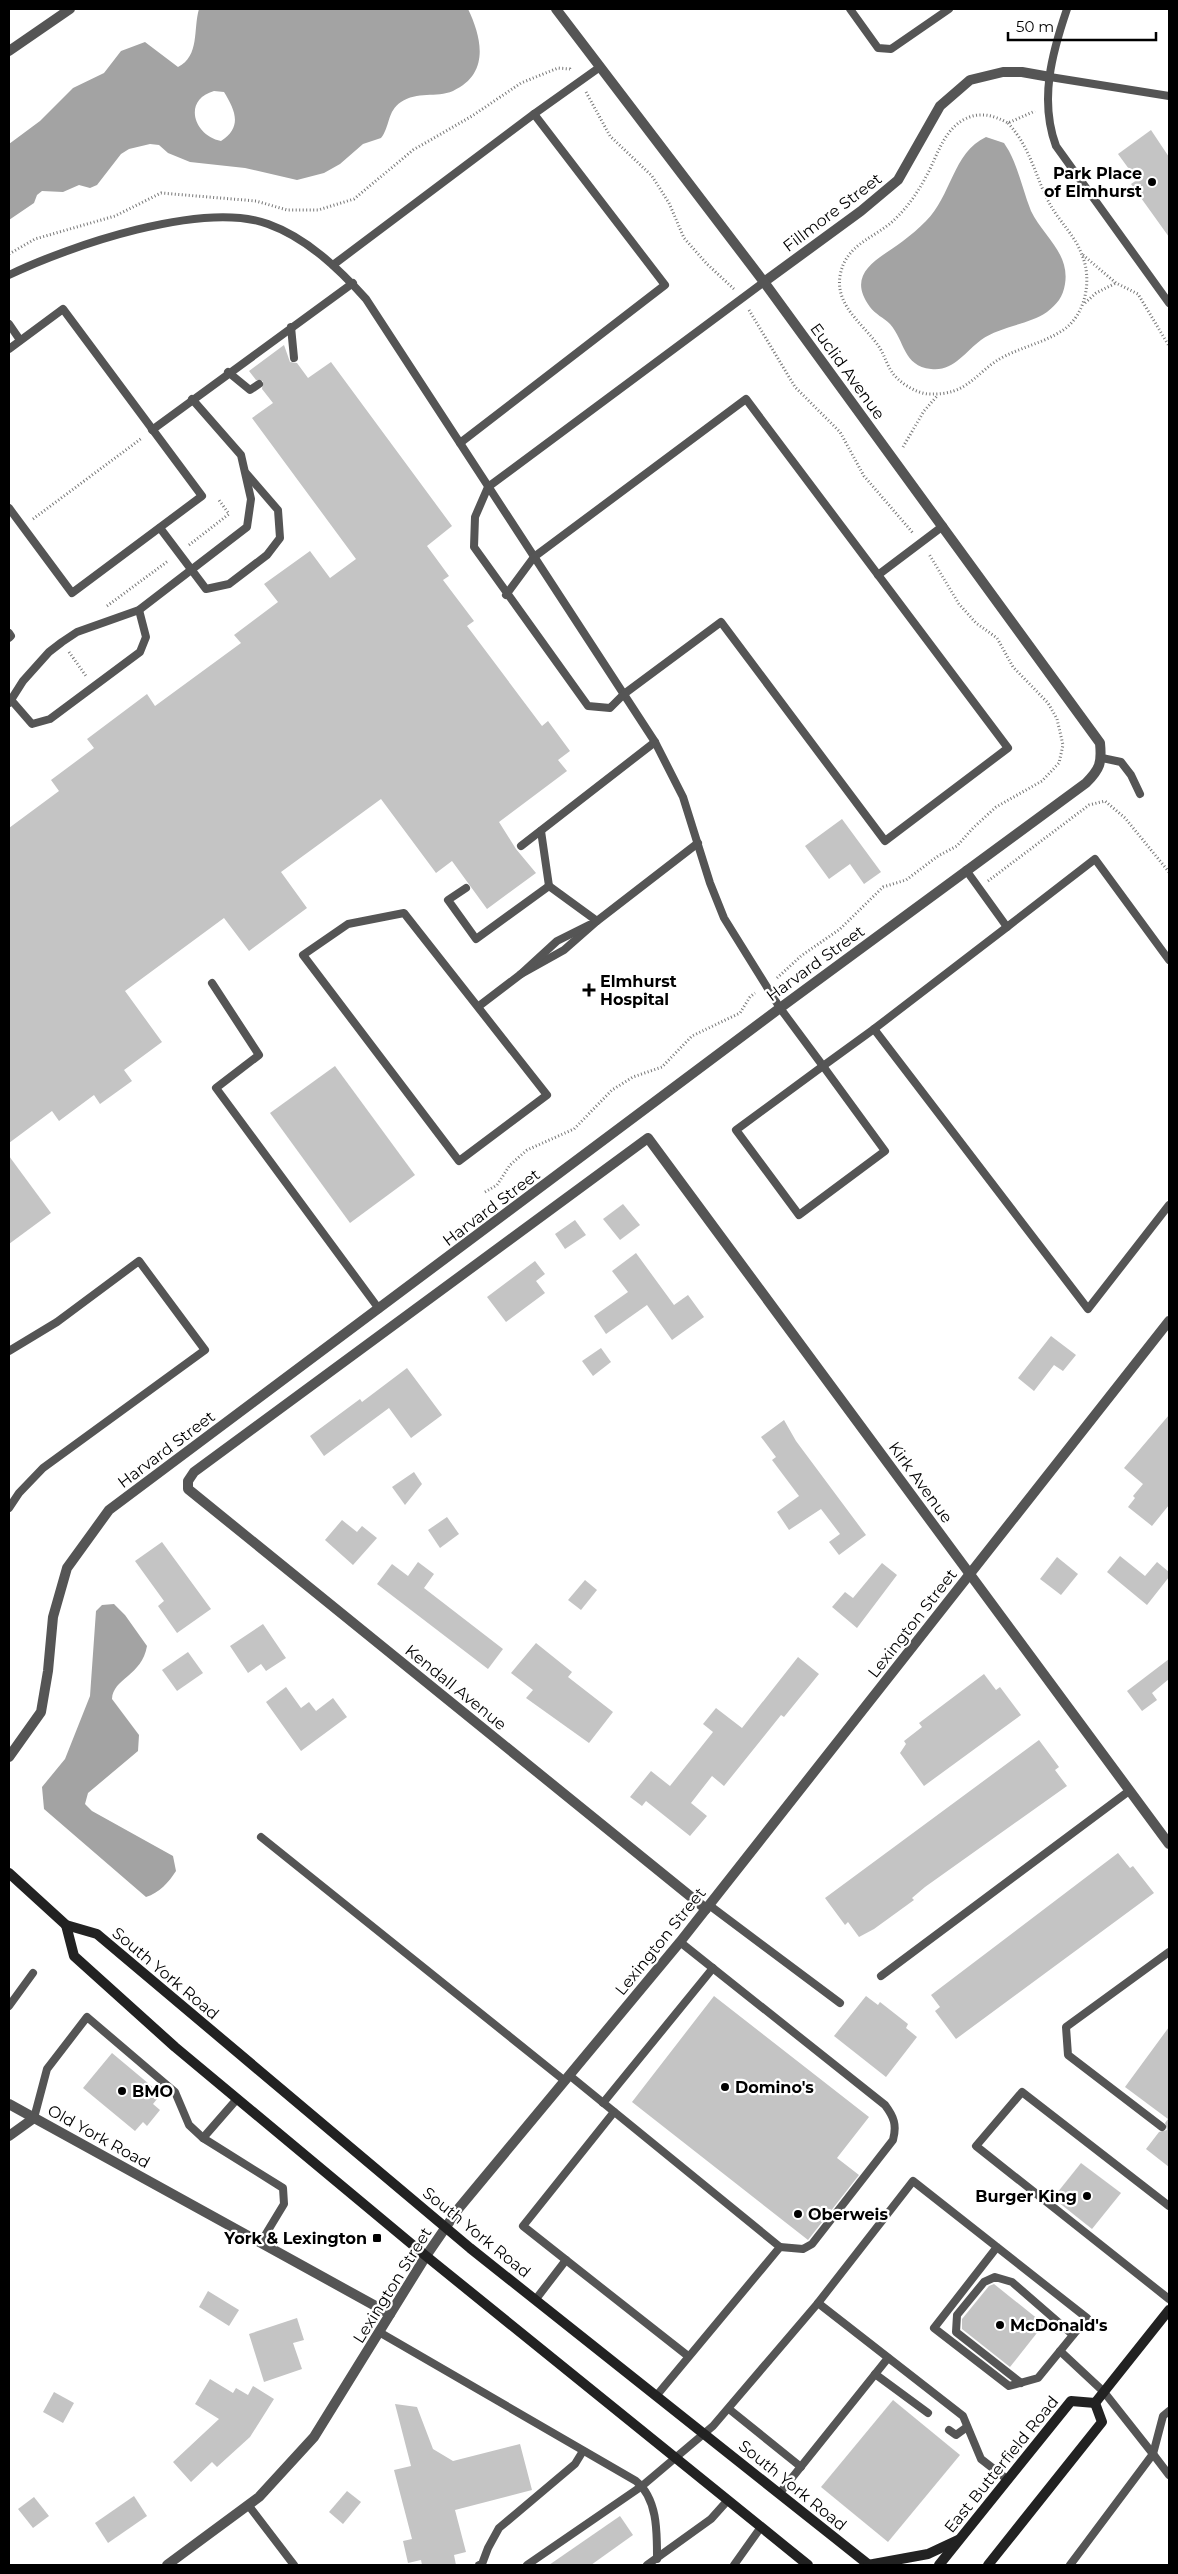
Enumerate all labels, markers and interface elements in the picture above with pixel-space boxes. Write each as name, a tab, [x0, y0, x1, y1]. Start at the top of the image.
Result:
scale bar	[1008, 10, 1156, 42]
text: 50 m	[1016, 17, 1054, 36]
place label: Park Place of Elmhurst	[1044, 164, 1142, 201]
street label: Fillmore Street	[779, 169, 886, 256]
marker: Park Place of Elmhurst	[1146, 176, 1158, 188]
street label: Euclid Avenue	[806, 319, 889, 423]
street label: Harvard Street	[763, 921, 868, 1005]
place label: Elmhurst Hospital	[600, 972, 677, 1009]
marker: Elmhurst Hospital	[582, 983, 596, 997]
street label: Harvard Street	[439, 1164, 544, 1250]
street label: Harvard Street	[114, 1406, 219, 1492]
street label: Kirk Avenue	[885, 1438, 957, 1527]
street label: Lexington Street	[864, 1565, 961, 1682]
street label: Kendall Avenue	[401, 1641, 510, 1734]
street label: Lexington Street	[611, 1883, 710, 1999]
street label: South York Road	[109, 1923, 223, 2023]
place label: Domino's	[735, 2078, 814, 2097]
marker: Domino's	[719, 2081, 731, 2093]
place label: BMO	[132, 2082, 173, 2101]
marker: BMO	[116, 2085, 128, 2097]
street label: Old York Road	[44, 2101, 153, 2172]
street label: South York Road	[419, 2183, 534, 2282]
place label: Burger King	[975, 2187, 1077, 2206]
marker: Burger King	[1081, 2190, 1093, 2202]
place label: Oberweis	[808, 2205, 888, 2224]
marker: Oberweis	[792, 2208, 804, 2220]
street label: Lexington Street	[349, 2223, 436, 2347]
place label: York & Lexington	[223, 2229, 367, 2248]
marker: York & Lexington	[371, 2232, 383, 2244]
place label: McDonald's	[1010, 2316, 1108, 2335]
marker: McDonald's	[994, 2319, 1006, 2331]
street label: East Butterfield Road	[940, 2392, 1062, 2537]
street label: South York Road	[735, 2436, 850, 2535]

